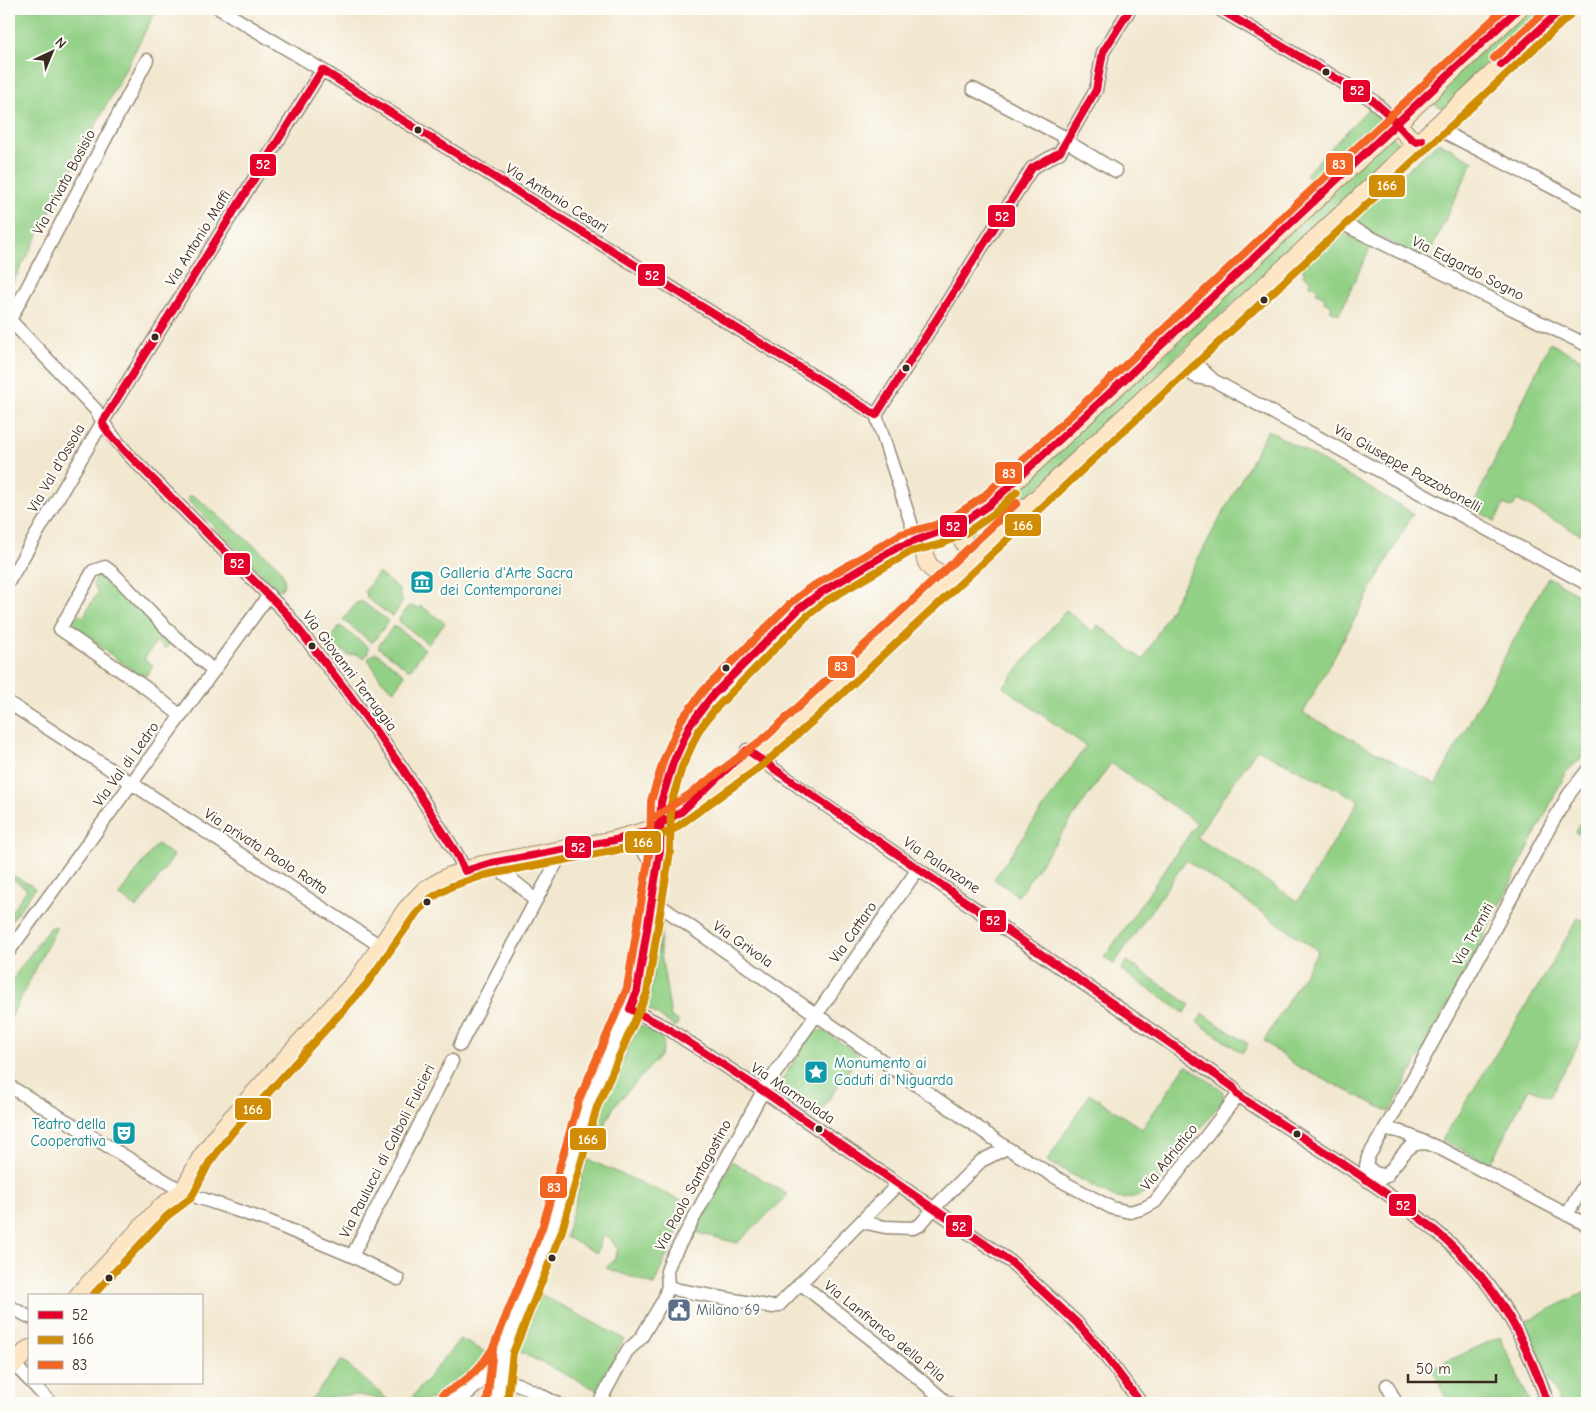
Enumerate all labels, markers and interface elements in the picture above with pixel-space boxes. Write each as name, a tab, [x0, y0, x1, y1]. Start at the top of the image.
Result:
north arrow	[28, 28, 78, 78]
text: N	[51, 34, 70, 52]
unlabelled marker	[1321, 67, 1331, 77]
line badge: 52	[1342, 79, 1371, 103]
text: 52	[1350, 82, 1364, 99]
unlabelled marker	[413, 125, 423, 135]
street label: Via Privata Bosisio	[29, 126, 99, 238]
line badge: 83	[1325, 152, 1354, 176]
line badge: 52	[249, 153, 277, 177]
text: 52	[256, 156, 270, 173]
text: 83	[1332, 156, 1346, 173]
street label: Via Antonio Cesari	[502, 159, 612, 237]
line badge: 166	[1368, 174, 1406, 198]
text: 166	[1377, 177, 1397, 194]
street label: Via Antonio Maffi	[161, 187, 235, 289]
line badge: 52	[987, 204, 1016, 228]
text: 52	[995, 208, 1009, 225]
street label: Via Edgardo Sogno	[1409, 232, 1527, 304]
line badge: 52	[637, 263, 666, 287]
text: 52	[645, 267, 659, 284]
unlabelled marker	[1259, 295, 1269, 305]
unlabelled marker	[150, 332, 160, 342]
unlabelled marker	[901, 363, 911, 373]
street label: Via Val d'Ossola	[23, 420, 89, 516]
street label: Via Giuseppe Pozzobonelli	[1331, 420, 1485, 516]
line badge: 83	[994, 461, 1023, 485]
text: 83	[1002, 465, 1016, 482]
line badge: 166	[1004, 513, 1042, 537]
line badge: 52	[939, 514, 968, 538]
text: 166	[1013, 517, 1033, 534]
text: 52	[946, 518, 960, 535]
line badge: 52	[223, 552, 251, 576]
text: 52	[230, 555, 244, 572]
place label: Galleria d'Arte Sacra dei Contemporanei	[440, 564, 573, 599]
museum icon: Galleria d'Arte Sacra dei Contemporanei	[409, 569, 435, 595]
street label: Via Giovanni Terruggia	[299, 607, 401, 735]
unlabelled marker	[307, 641, 317, 651]
line badge: 83	[827, 655, 856, 679]
text: 83	[834, 658, 848, 675]
unlabelled marker	[721, 663, 731, 673]
street label: Via Val di Ledro	[89, 718, 163, 810]
street label: Via privata Paolo Rotta	[201, 804, 331, 898]
line badge: 166	[624, 830, 662, 854]
street label: Via Palanzone	[900, 833, 984, 898]
text: 166	[633, 834, 653, 851]
line badge: 52	[564, 835, 592, 859]
text: 52	[571, 839, 585, 856]
unlabelled marker	[422, 897, 432, 907]
street label: Via Cattaro	[825, 898, 881, 966]
street label: Via Tremiti	[1448, 900, 1498, 968]
line badge: 52	[979, 909, 1007, 933]
text: 52	[986, 912, 1000, 929]
street label: Via Grivola	[709, 917, 777, 971]
place label: Monumento ai Caduti di Niguarda	[834, 1054, 953, 1089]
street label: Via Marmolada	[748, 1058, 838, 1128]
place icon: Monumento ai Caduti di Niguarda	[803, 1059, 829, 1085]
street label: Via Paulucci di Calboli Fulcieri	[335, 1061, 439, 1241]
line badge: 166	[234, 1097, 272, 1121]
text: 166	[243, 1101, 263, 1118]
place label: Teatro della Cooperativa	[31, 1115, 106, 1150]
street label: Via Paolo Santagostino	[651, 1116, 735, 1254]
theatre icon: Teatro della Cooperativa	[111, 1120, 137, 1146]
street label: Via Adriatico	[1137, 1120, 1201, 1194]
unlabelled marker	[814, 1124, 824, 1134]
line badge: 166	[569, 1127, 607, 1151]
unlabelled marker	[1292, 1129, 1302, 1139]
text: 166	[578, 1131, 598, 1148]
line badge: 83	[539, 1175, 568, 1199]
text: 83	[547, 1179, 561, 1196]
line badge: 52	[1388, 1193, 1417, 1217]
text: 52	[1396, 1197, 1410, 1214]
line badge: 52	[945, 1214, 973, 1238]
text: 52	[952, 1218, 966, 1235]
unlabelled marker	[547, 1253, 557, 1263]
unlabelled marker	[104, 1273, 114, 1283]
street label: Via Lanfranco della Pila	[821, 1276, 949, 1386]
legend	[28, 1294, 202, 1384]
public building icon: Milano 69	[666, 1297, 692, 1323]
place label: Milano 69	[696, 1301, 760, 1319]
text: 52	[72, 1306, 88, 1324]
text: 166	[72, 1330, 94, 1348]
scale bar	[1408, 1352, 1496, 1384]
text: 83	[72, 1356, 87, 1374]
text: 50 m	[1416, 1360, 1451, 1378]

